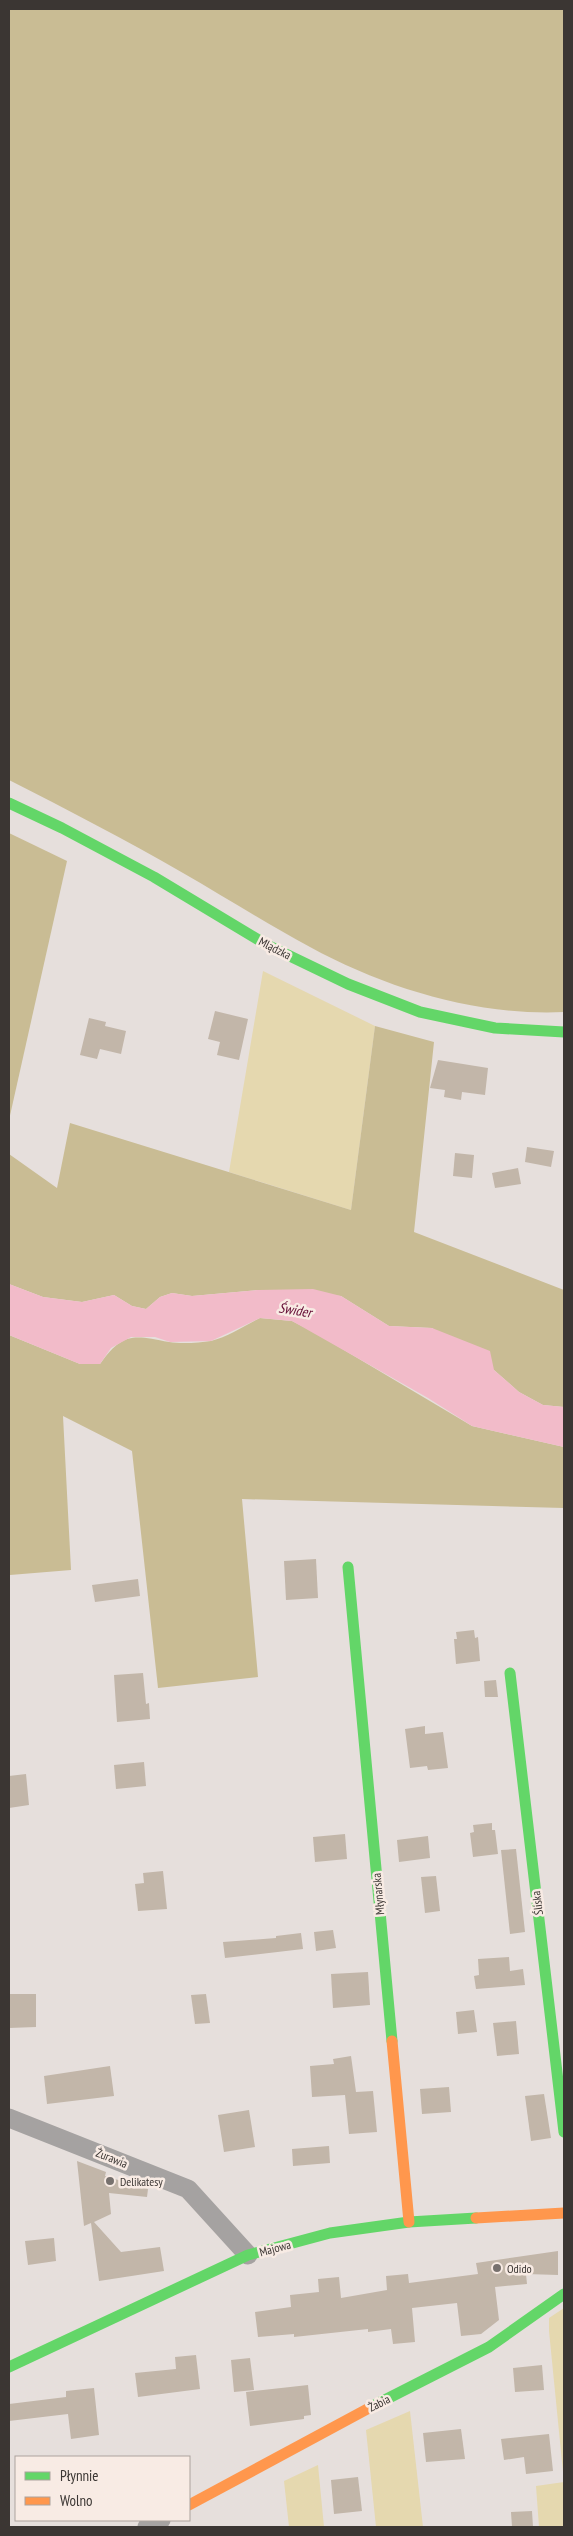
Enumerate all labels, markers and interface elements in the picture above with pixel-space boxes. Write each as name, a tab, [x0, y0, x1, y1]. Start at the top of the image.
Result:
street label: Mlądzka	[256, 934, 294, 963]
water label: Świder	[277, 1299, 315, 1322]
street label: Młynarska	[369, 1872, 387, 1915]
street label: Śliska	[528, 1890, 546, 1916]
street label: Żurawia	[94, 2145, 130, 2171]
place label: Delikatesy	[120, 2174, 163, 2189]
marker: Delikatesy	[104, 2175, 116, 2187]
street label: Majowa	[258, 2237, 293, 2259]
place label: Odido	[507, 2261, 532, 2276]
marker: Odido	[491, 2262, 503, 2274]
street label: Żabia	[366, 2391, 393, 2415]
legend	[15, 2456, 190, 2521]
text: Płynnie	[60, 2466, 99, 2485]
text: Wolno	[60, 2491, 93, 2510]

